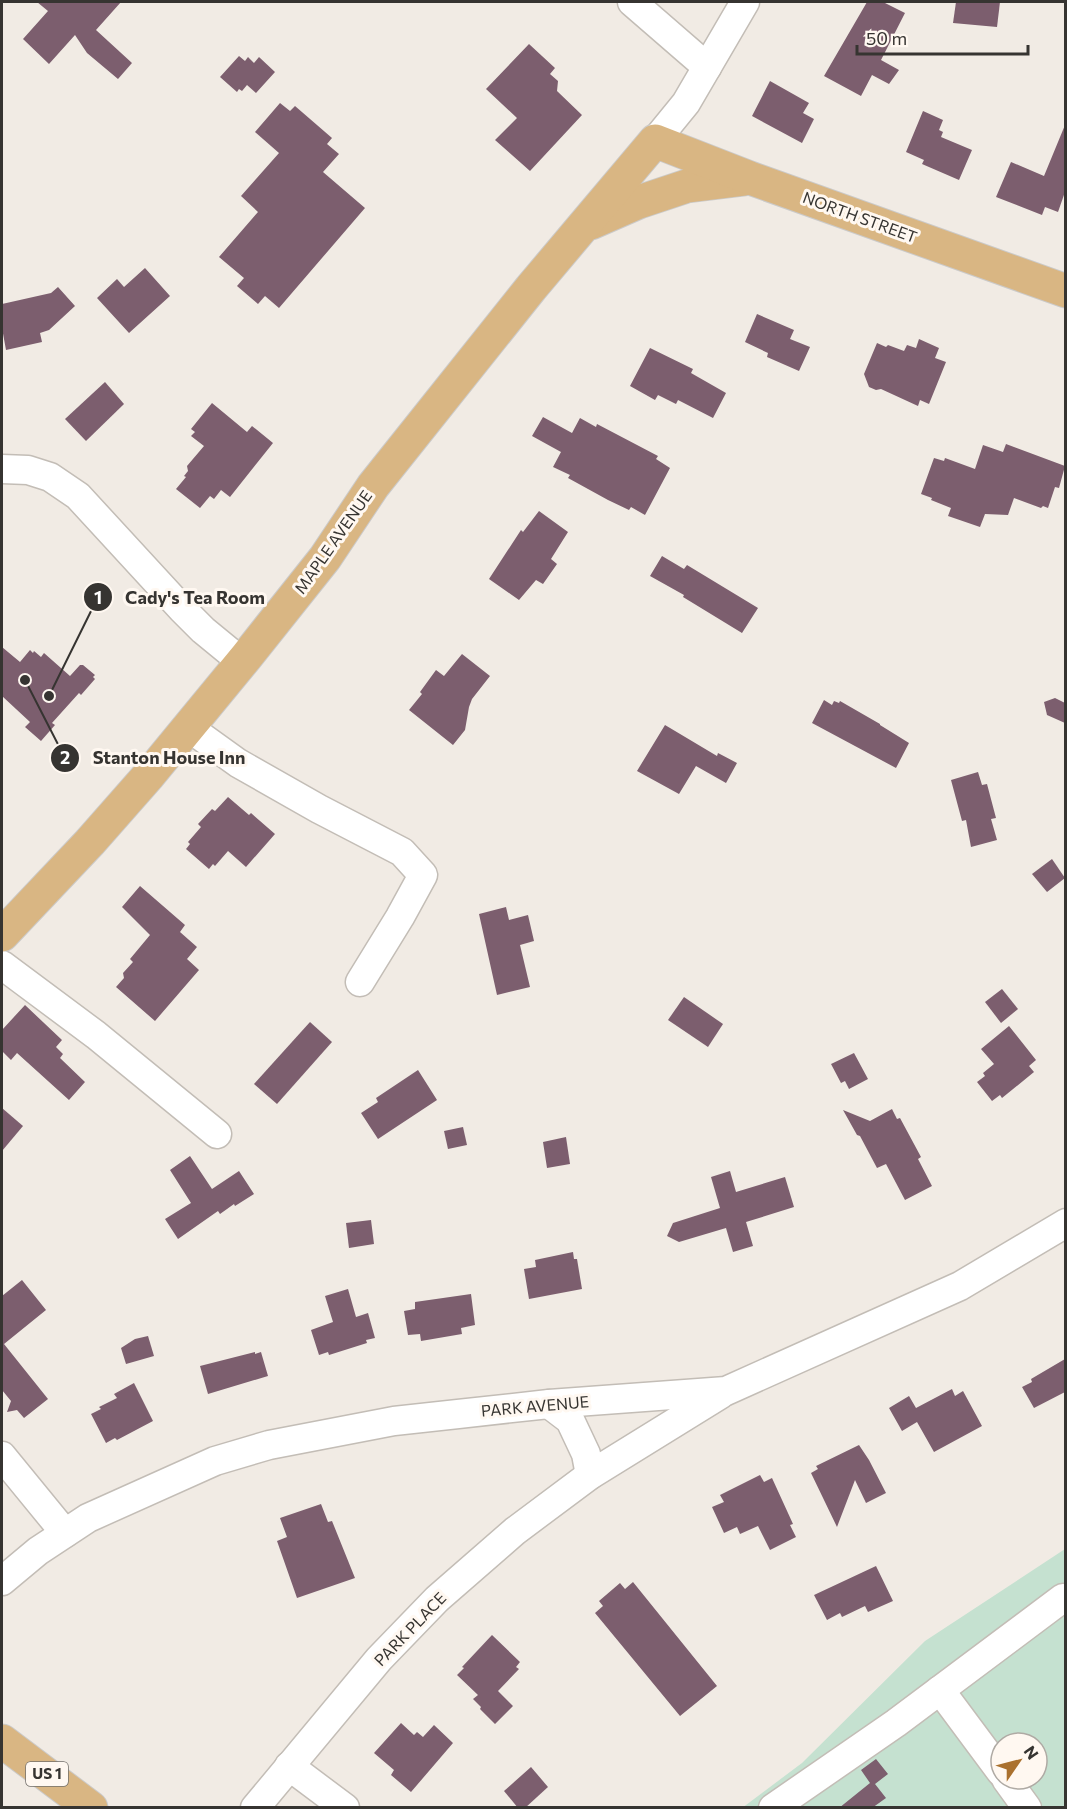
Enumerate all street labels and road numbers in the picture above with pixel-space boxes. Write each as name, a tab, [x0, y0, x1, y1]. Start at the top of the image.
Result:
street label: NORTH STREET	[800, 187, 920, 246]
street label: MAPLE AVENUE	[290, 486, 375, 597]
street label: PARK AVENUE	[480, 1391, 590, 1420]
street label: PARK PLACE	[370, 1588, 449, 1669]
road number: US 1	[26, 1762, 68, 1786]

